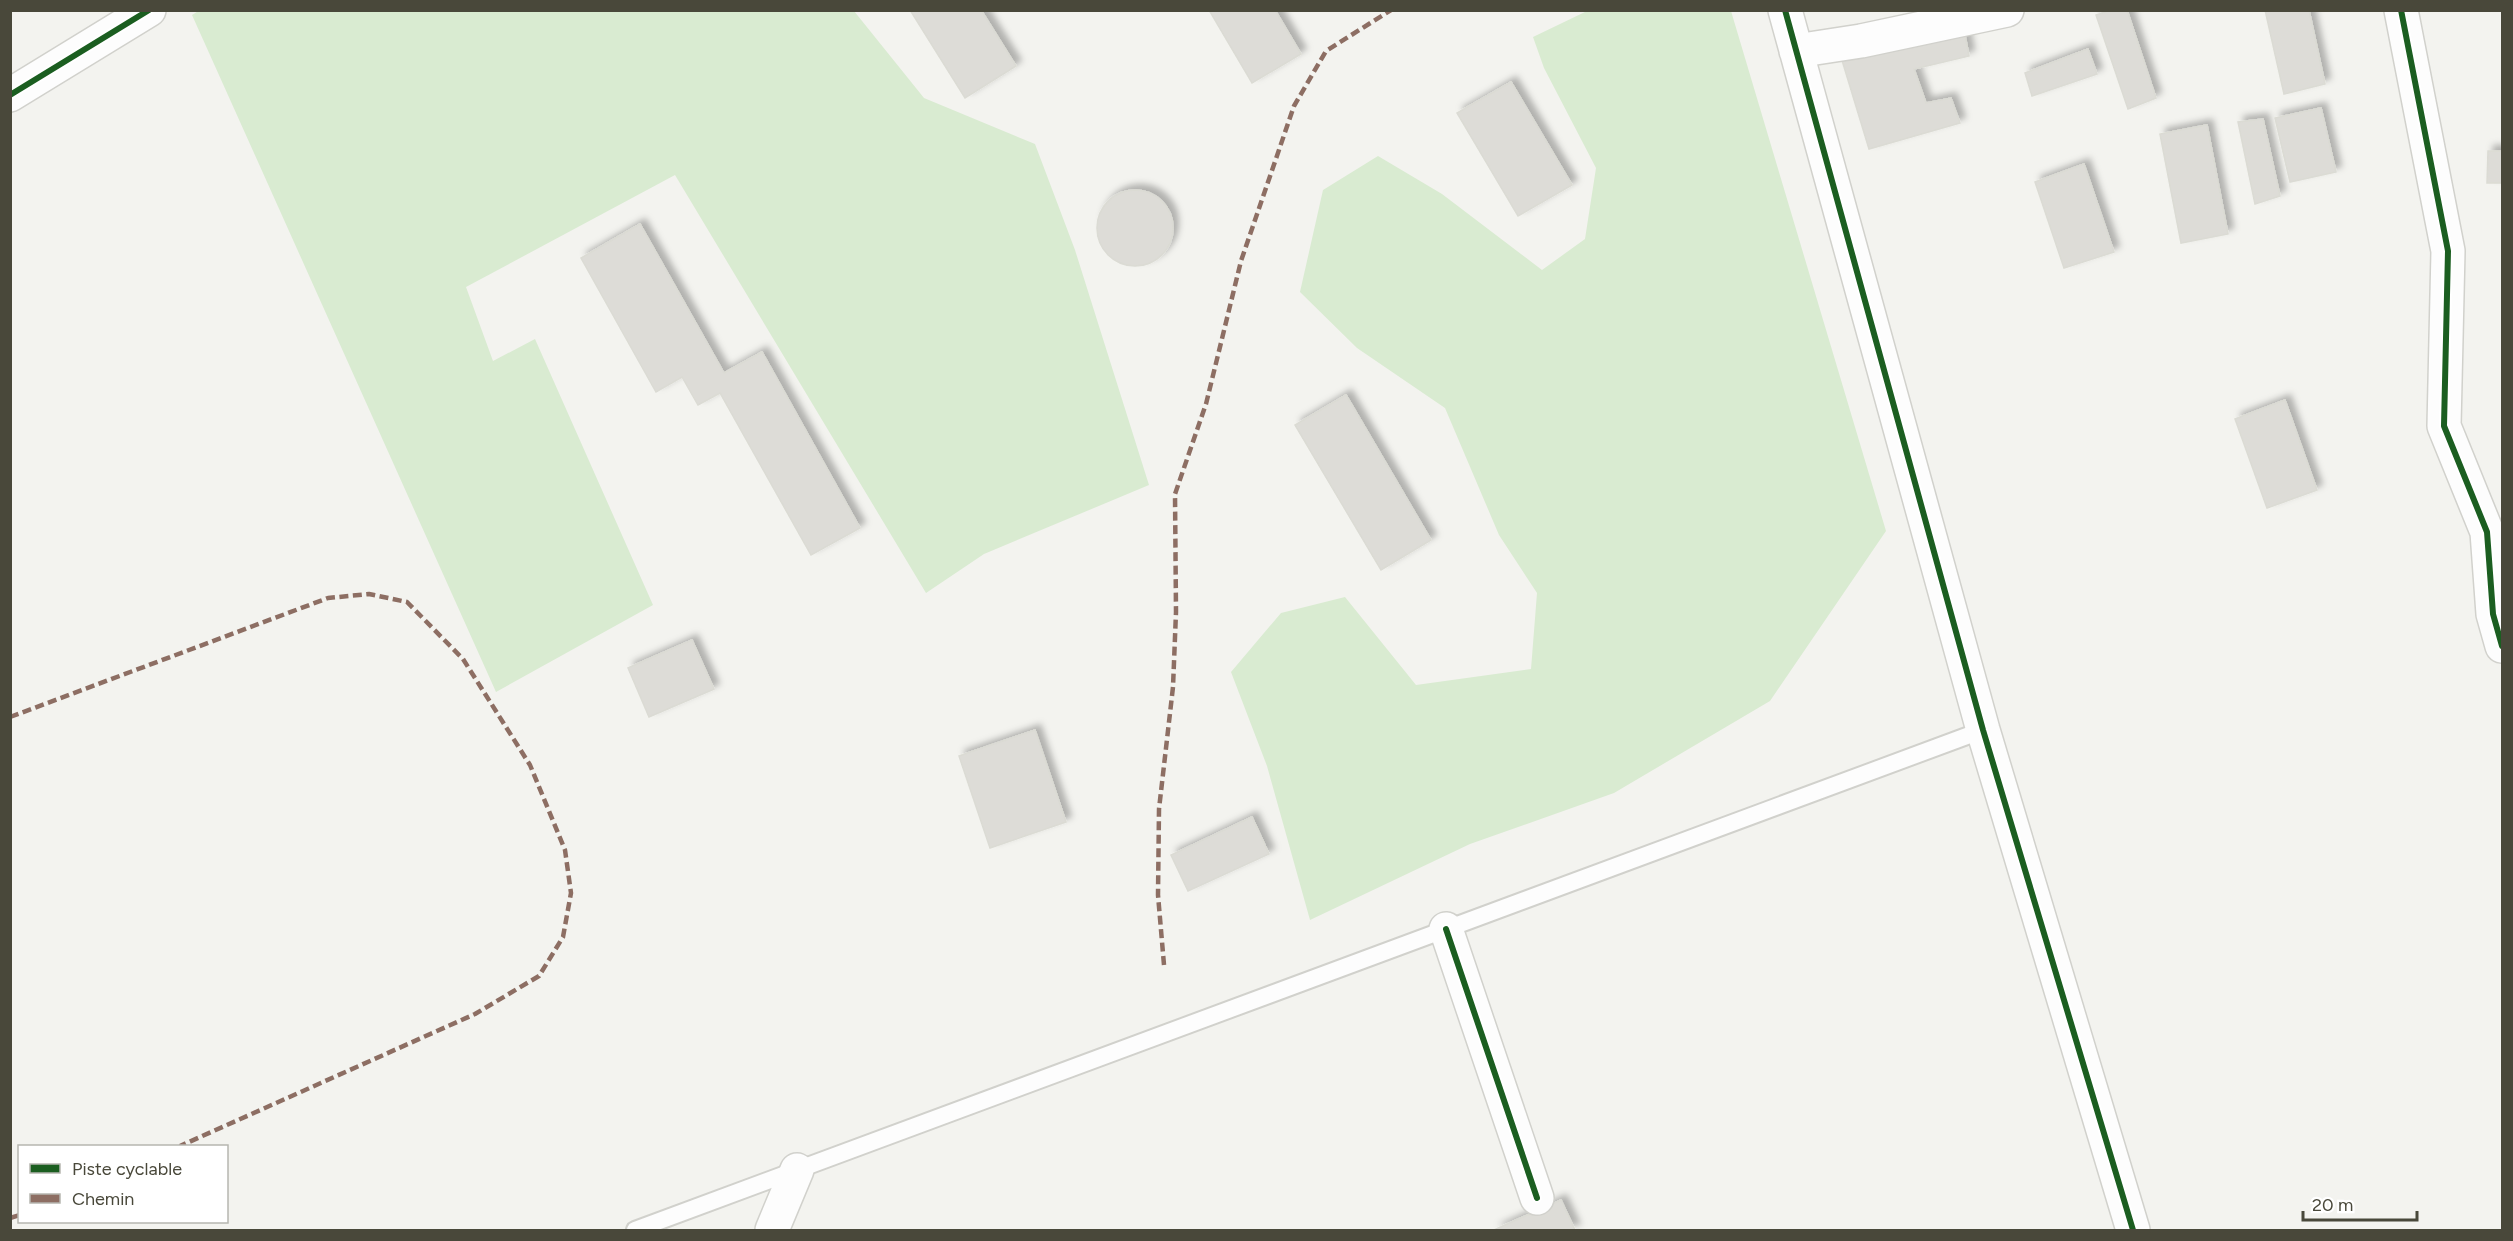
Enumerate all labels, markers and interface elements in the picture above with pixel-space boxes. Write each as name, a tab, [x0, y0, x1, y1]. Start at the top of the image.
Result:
legend	[18, 1145, 228, 1223]
text: Piste cyclable	[72, 1158, 182, 1180]
scale bar	[2303, 1184, 2417, 1222]
text: Chemin	[72, 1188, 134, 1210]
text: 20 m	[2312, 1194, 2353, 1216]

